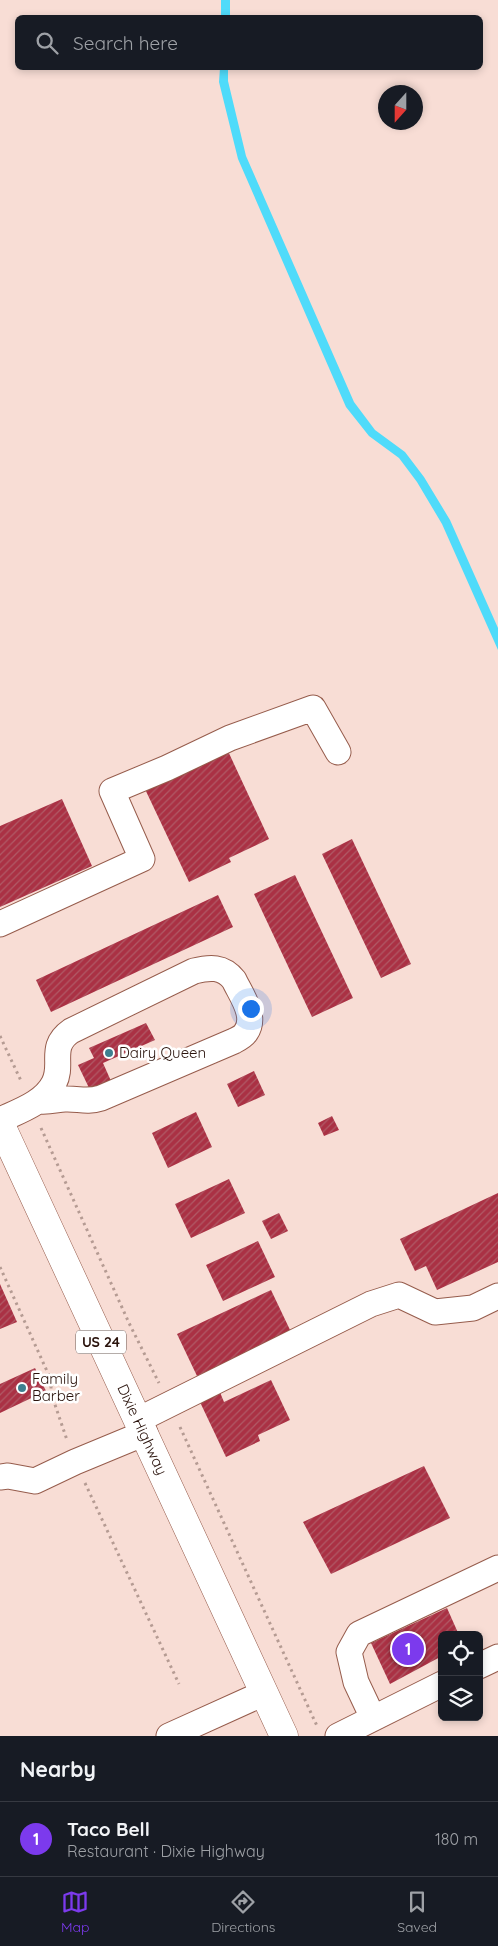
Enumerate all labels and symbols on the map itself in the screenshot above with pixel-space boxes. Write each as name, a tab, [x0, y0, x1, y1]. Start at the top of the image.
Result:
north arrow	[378, 85, 423, 130]
your location	[238, 996, 264, 1022]
place label: Dairy Queen	[119, 1043, 206, 1062]
marker: Dairy Queen	[103, 1047, 115, 1059]
road number: US 24	[76, 1330, 126, 1354]
place label: Family Barber	[32, 1369, 80, 1405]
street label: Dixie Highway	[113, 1381, 172, 1478]
marker: Family Barber	[16, 1382, 28, 1394]
pin: 1	[392, 1630, 424, 1668]

